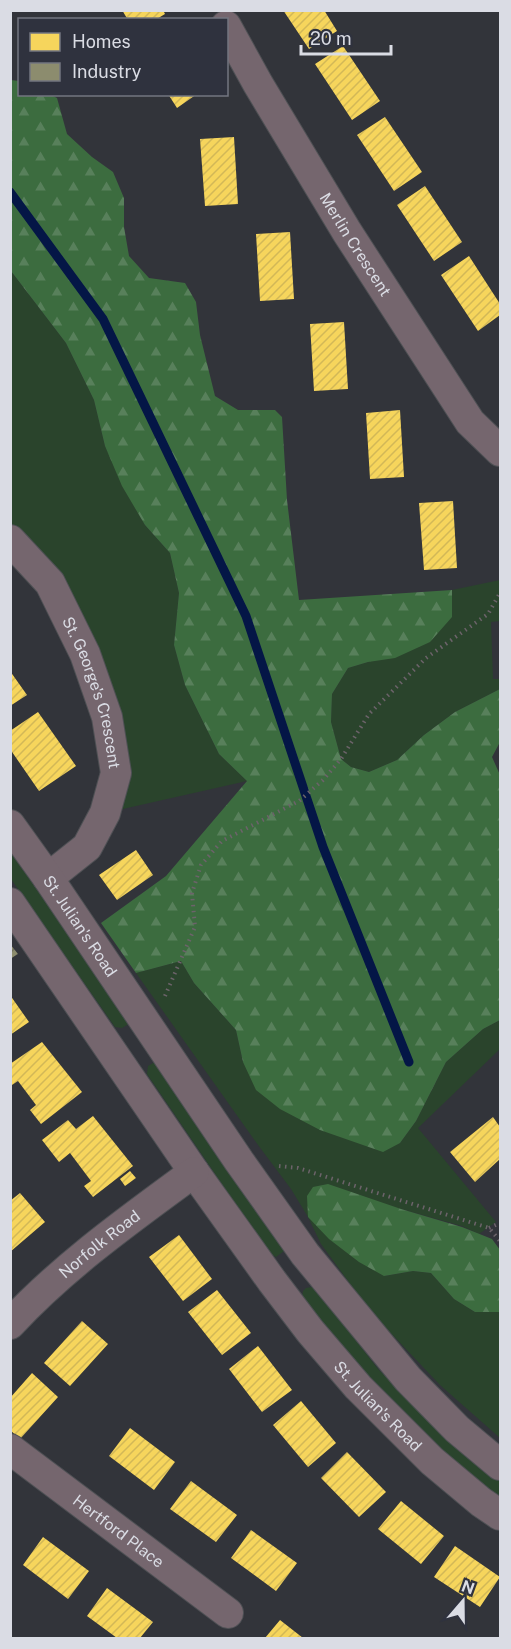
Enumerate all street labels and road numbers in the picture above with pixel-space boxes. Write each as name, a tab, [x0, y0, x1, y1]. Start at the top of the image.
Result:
street label: Merlin Crescent	[316, 189, 395, 300]
street label: St. George's Crescent	[59, 613, 125, 770]
street label: St. Julian's Road	[39, 872, 121, 980]
street label: Norfolk Road	[55, 1206, 143, 1282]
street label: St. Julian's Road	[330, 1357, 426, 1455]
street label: Hertford Place	[69, 1490, 168, 1571]

